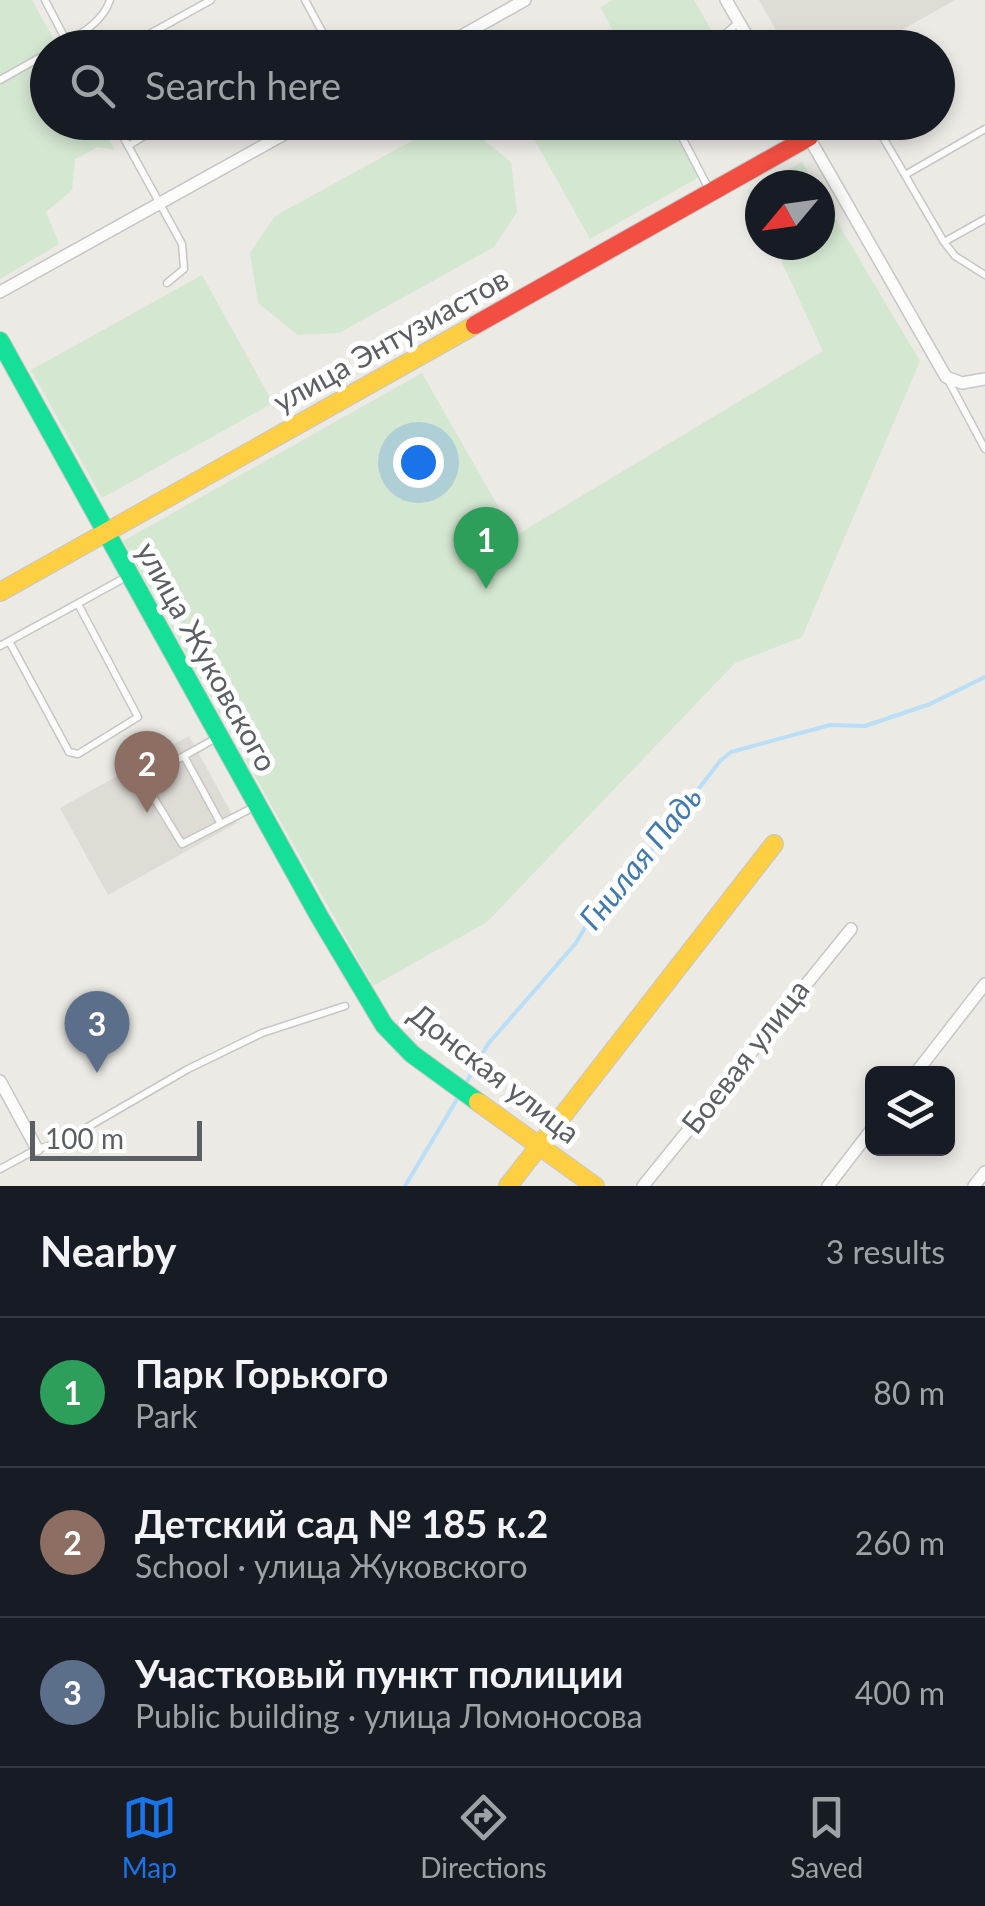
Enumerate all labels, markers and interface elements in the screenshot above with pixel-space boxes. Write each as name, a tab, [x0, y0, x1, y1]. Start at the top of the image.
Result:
search box	[30, 30, 955, 140]
icon: search	[65, 58, 120, 113]
text: Search here	[145, 62, 341, 108]
north arrow	[745, 170, 835, 260]
street label: улица Энтузиастов	[266, 260, 514, 419]
your location	[393, 437, 444, 488]
pin: 1	[454, 506, 518, 589]
street label: улица Жуковского	[130, 535, 286, 777]
pin: 2	[114, 730, 180, 813]
water label: Гнилая Падь	[570, 778, 709, 937]
street label: Боевая улица	[673, 972, 816, 1140]
pin: 3	[64, 990, 130, 1073]
street label: Донская улица	[403, 995, 587, 1150]
map controls	[865, 1066, 955, 1156]
button: layers	[865, 1066, 955, 1156]
scale bar	[30, 1116, 202, 1160]
text: 100 m	[45, 1121, 124, 1155]
text: Nearby	[40, 1226, 177, 1276]
text: 3 results	[826, 1232, 945, 1271]
text: Парк Горького	[135, 1350, 388, 1396]
text: 1	[63, 1373, 82, 1412]
text: 80 m	[873, 1373, 945, 1412]
text: Park	[135, 1396, 198, 1435]
text: Детский сад № 185 к.2	[135, 1500, 548, 1546]
text: 2	[63, 1523, 82, 1562]
text: 260 m	[855, 1523, 945, 1562]
text: School · улица Жуковского	[135, 1546, 528, 1585]
text: Участковый пункт полиции	[135, 1650, 623, 1696]
text: 3	[63, 1673, 82, 1712]
text: 400 m	[855, 1673, 945, 1712]
text: Public building · улица Ломоносова	[135, 1696, 643, 1735]
tab: Map	[122, 1790, 177, 1884]
tab: Directions	[420, 1790, 547, 1884]
tab: Saved	[790, 1790, 863, 1884]

